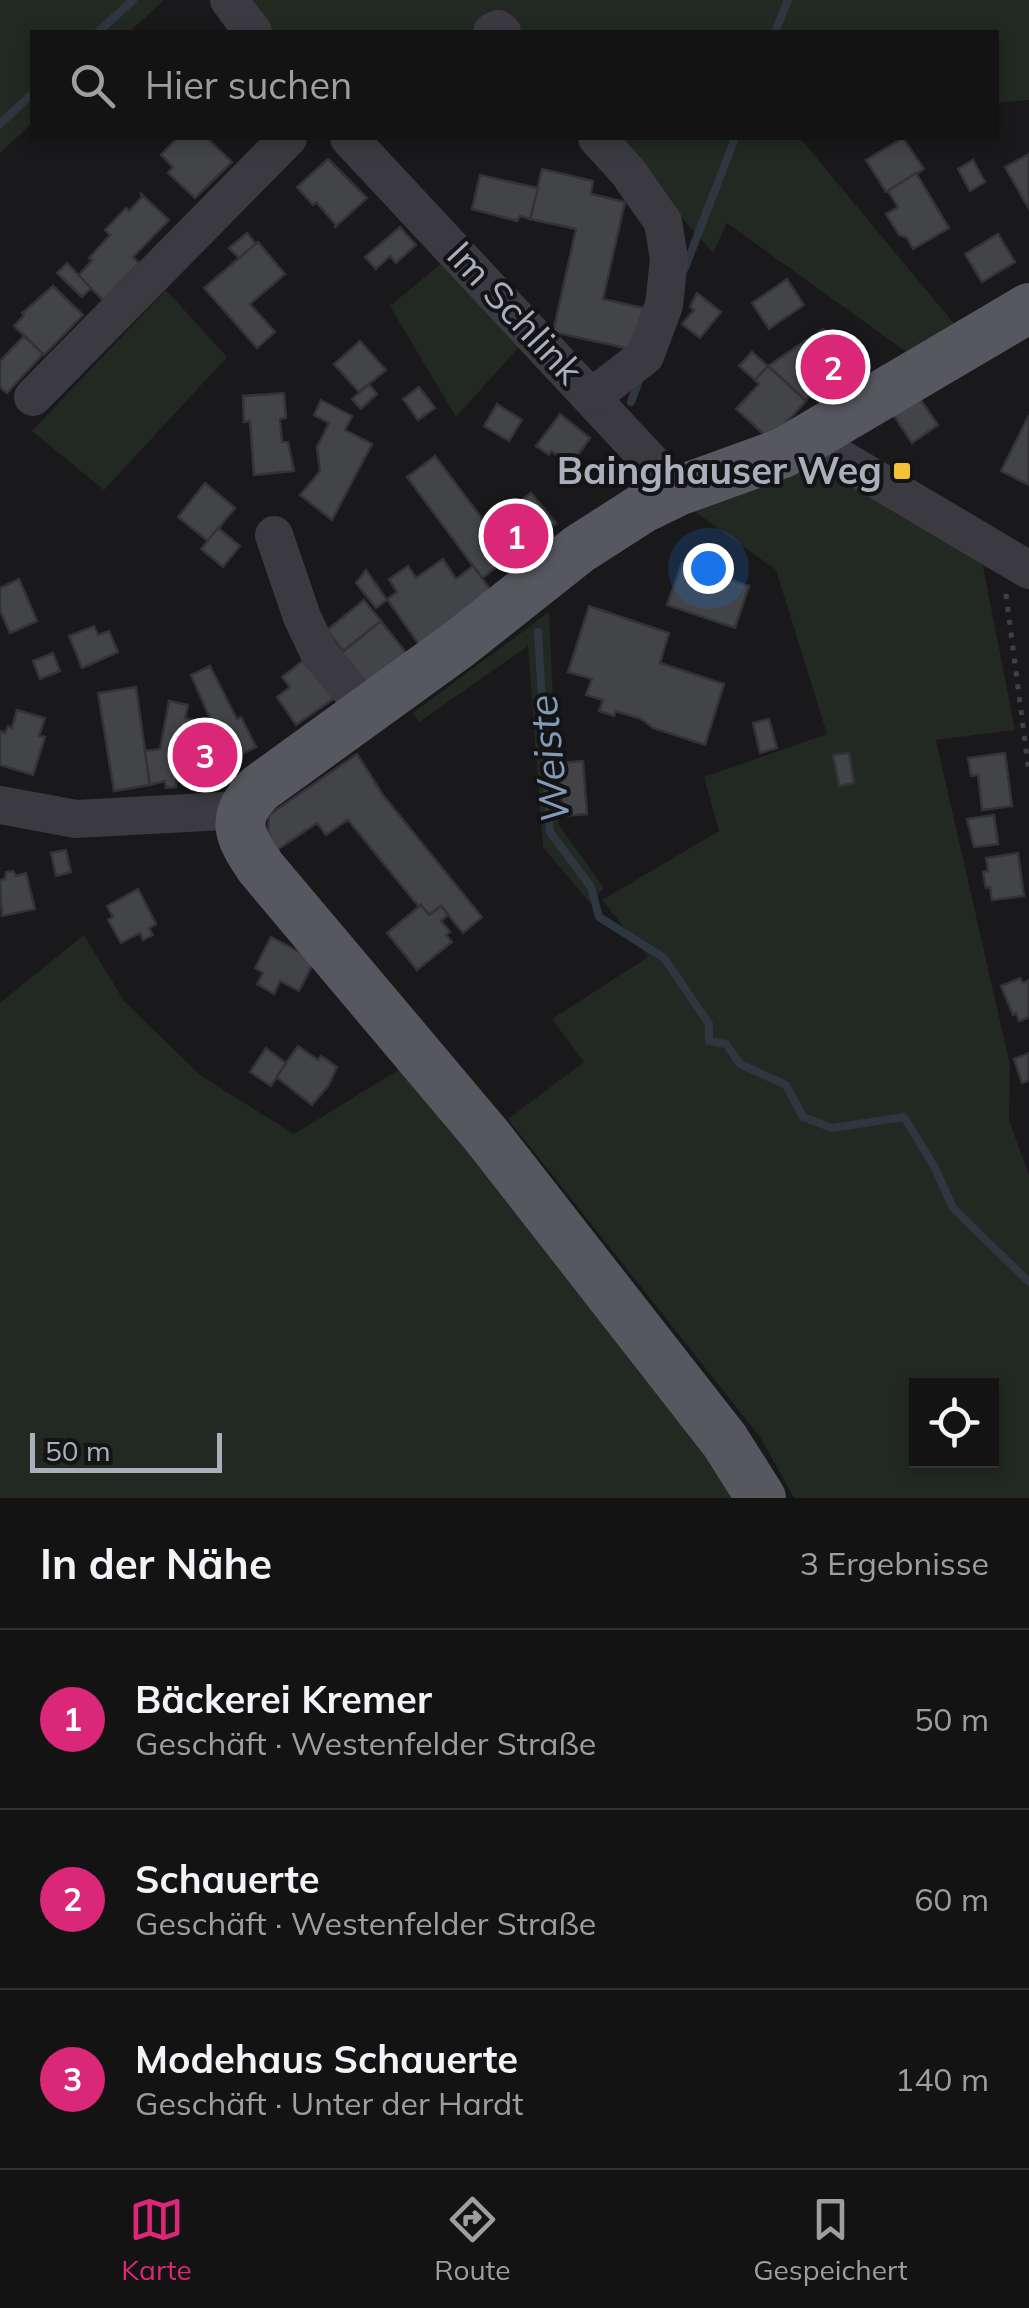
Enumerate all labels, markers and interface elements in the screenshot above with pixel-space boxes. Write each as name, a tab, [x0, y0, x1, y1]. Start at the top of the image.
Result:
search box	[30, 30, 999, 140]
icon: search	[65, 58, 120, 113]
text: Hier suchen	[145, 61, 352, 109]
street label: Im Schlink	[438, 231, 594, 394]
pin: 2	[800, 330, 866, 404]
place label: Bainghauser Weg	[557, 446, 882, 494]
marker: Bainghauser Weg	[891, 460, 913, 482]
pin: 1	[484, 498, 548, 574]
your location	[683, 543, 734, 594]
water label: Weiste	[516, 693, 580, 826]
pin: 3	[172, 718, 238, 792]
map controls	[909, 1378, 999, 1468]
button: locate	[909, 1378, 999, 1468]
scale bar	[30, 1428, 222, 1472]
text: 50 m	[45, 1433, 111, 1468]
text: In der Nähe	[40, 1537, 272, 1590]
text: 3 Ergebnisse	[800, 1543, 989, 1583]
text: Bäckerei Kremer	[135, 1675, 432, 1723]
text: 1	[63, 1699, 82, 1739]
text: 50 m	[914, 1699, 989, 1739]
text: Geschäft · Westenfelder Straße	[135, 1723, 596, 1763]
text: Schauerte	[135, 1855, 320, 1903]
text: 2	[63, 1879, 82, 1919]
text: 60 m	[914, 1879, 989, 1919]
text: Geschäft · Westenfelder Straße	[135, 1903, 596, 1943]
text: Modehaus Schauerte	[135, 2035, 518, 2083]
text: 3	[63, 2059, 82, 2099]
text: 140 m	[895, 2059, 989, 2099]
text: Geschäft · Unter der Hardt	[135, 2083, 523, 2123]
tab: Karte	[121, 2192, 192, 2287]
tab: Route	[434, 2192, 510, 2287]
tab: Gespeichert	[753, 2192, 908, 2287]

